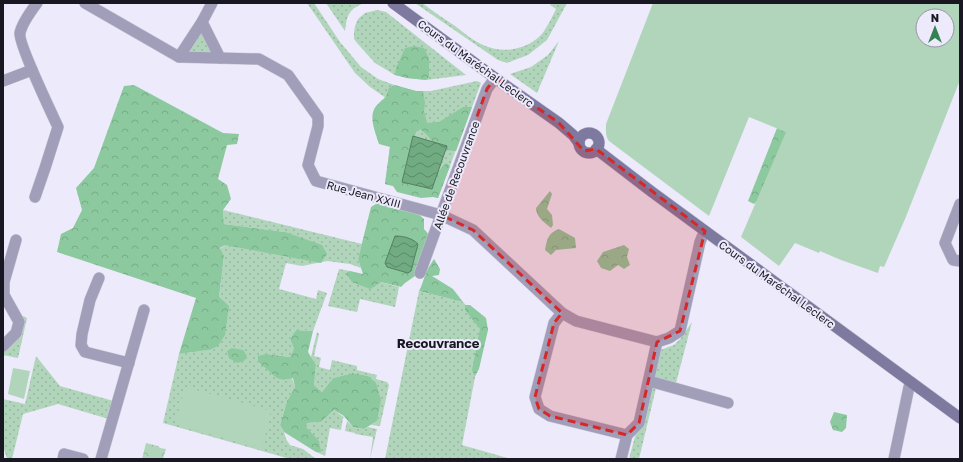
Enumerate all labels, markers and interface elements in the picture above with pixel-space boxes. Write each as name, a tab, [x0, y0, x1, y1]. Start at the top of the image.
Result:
north arrow	[915, 8, 955, 48]
text: N	[931, 11, 939, 24]
street label: Cours du Maréchal Leclerc	[416, 17, 536, 109]
street label: Allée de Recouvrance	[430, 119, 482, 231]
street label: Rue Jean XXIII	[325, 178, 403, 210]
street label: Cours du Maréchal Leclerc	[717, 238, 837, 330]
district label: Recouvrance	[397, 335, 480, 351]

